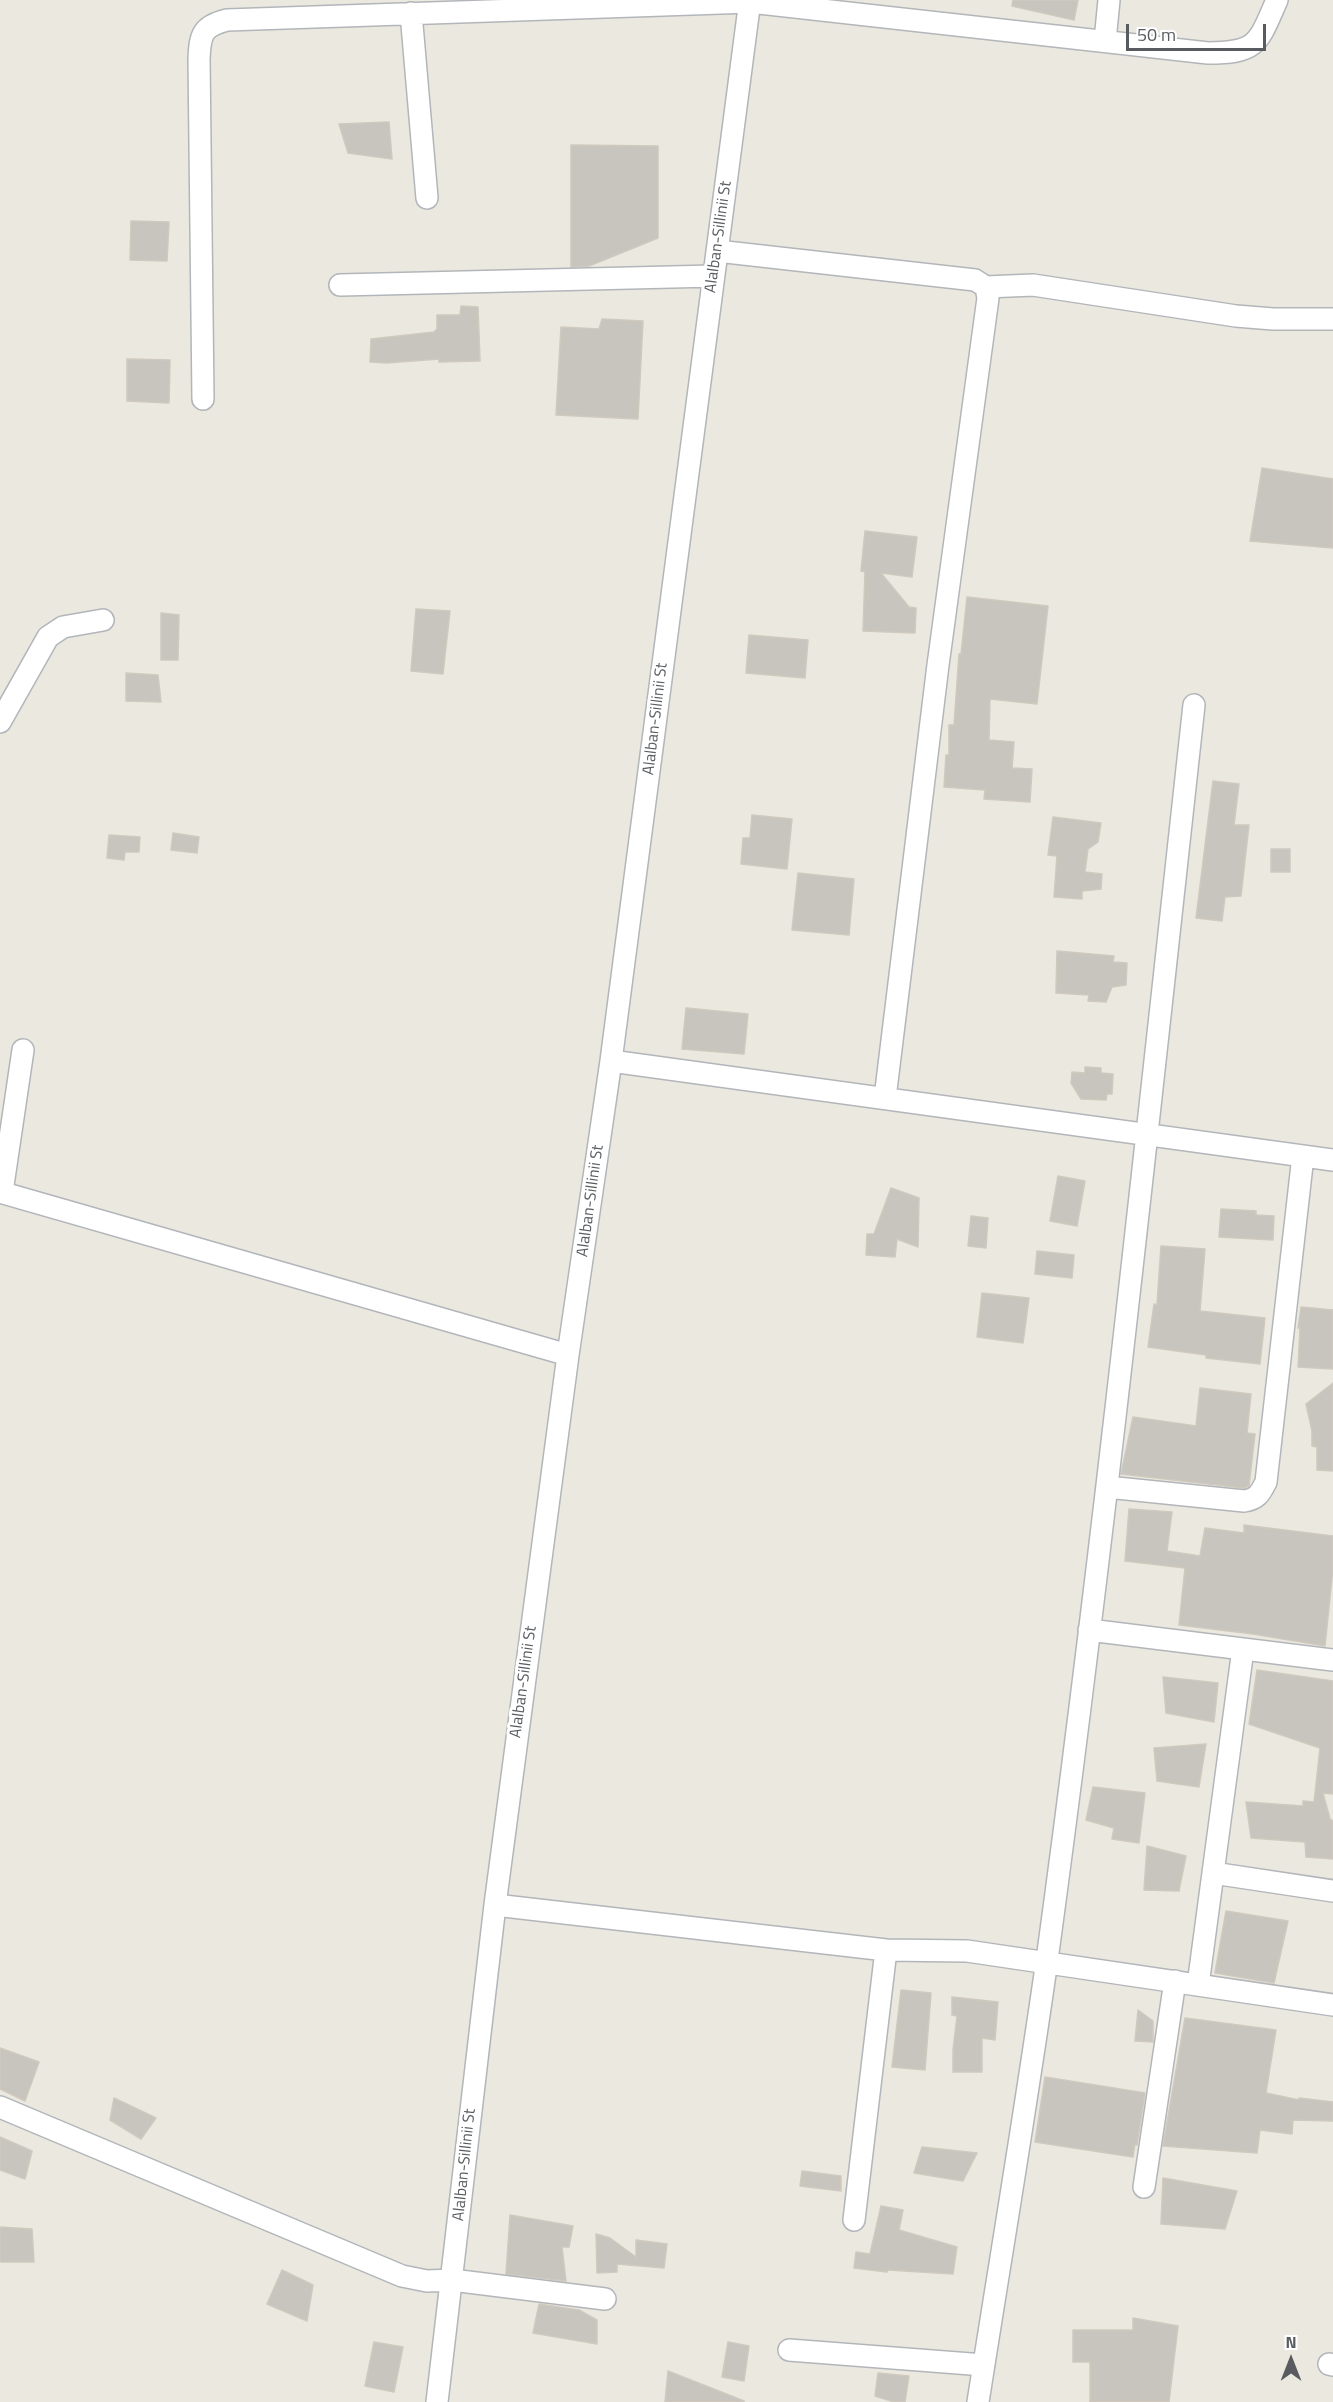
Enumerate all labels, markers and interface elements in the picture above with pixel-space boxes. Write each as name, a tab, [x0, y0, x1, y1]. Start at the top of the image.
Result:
scale bar	[1129, 12, 1268, 50]
text: 50 m	[1137, 21, 1176, 48]
street label: Alalban-Sillinii St	[702, 180, 736, 294]
street label: Alalban-Sillinii St	[640, 662, 672, 776]
street label: Alalban-Sillinii St	[574, 1144, 608, 1258]
street label: Alalban-Sillinii St	[507, 1625, 541, 1739]
street label: Alalban-Sillinii St	[450, 2108, 480, 2222]
north arrow	[1261, 2330, 1321, 2390]
text: N	[1285, 2330, 1297, 2354]

